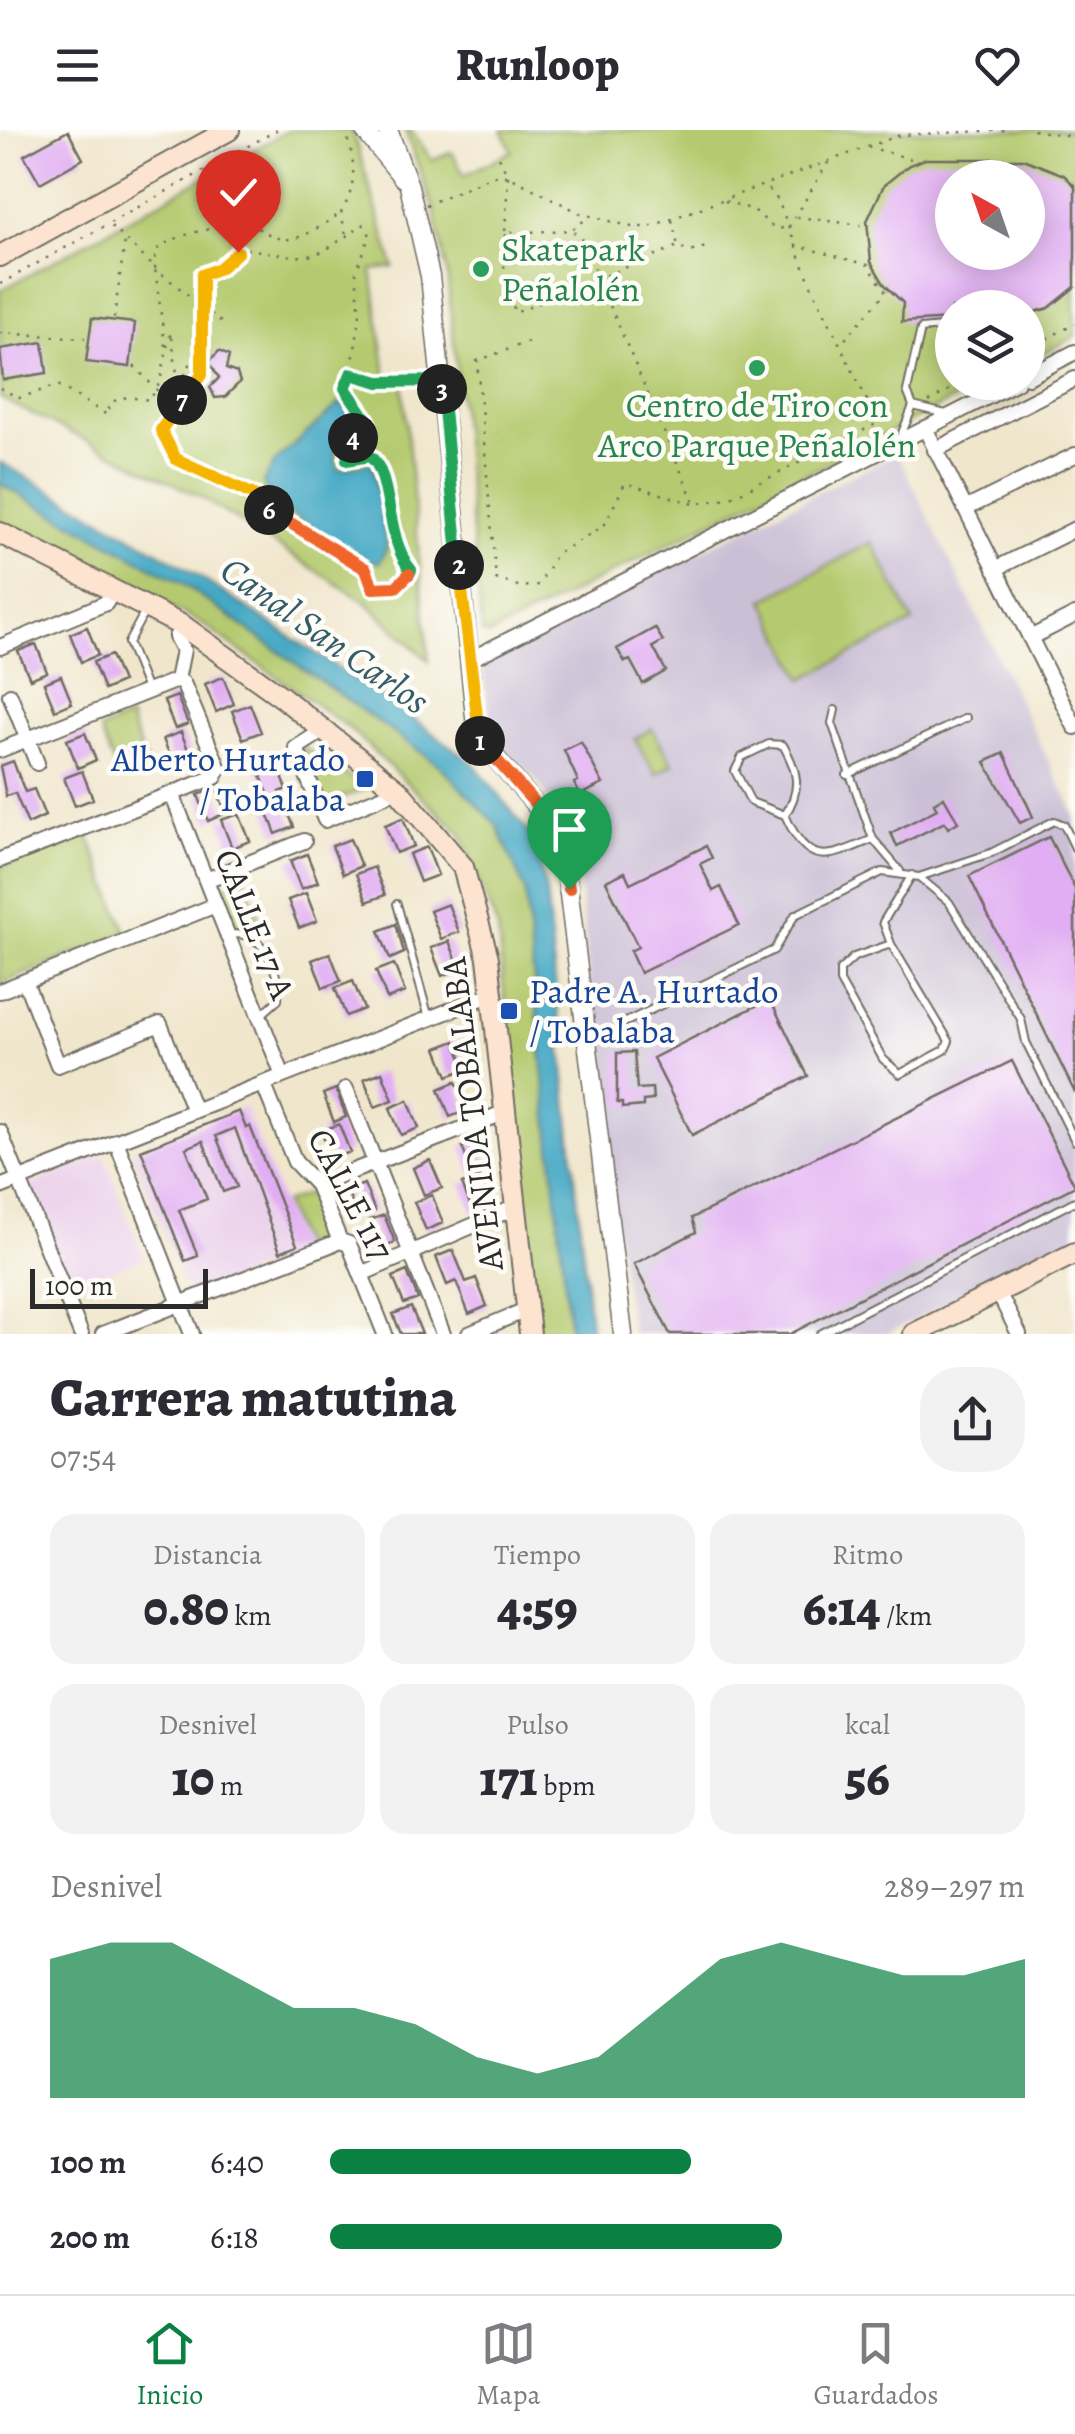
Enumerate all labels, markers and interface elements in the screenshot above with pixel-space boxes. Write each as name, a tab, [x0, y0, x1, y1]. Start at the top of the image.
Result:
text: Runloop	[456, 34, 619, 96]
icon: menu	[50, 38, 105, 93]
icon: heart	[970, 38, 1025, 93]
pin	[196, 150, 281, 253]
north arrow	[935, 160, 1045, 270]
map controls	[935, 160, 1045, 400]
icon: check	[211, 165, 266, 220]
place label: Skatepark Peñalolén	[501, 225, 645, 313]
marker: Skatepark Peñalolén	[470, 258, 492, 280]
button: layers	[935, 290, 1045, 400]
marker: Centro de Tiro con Arco Parque Peñalolén	[746, 357, 768, 379]
pin: 3	[417, 364, 467, 414]
text: 3	[436, 370, 448, 408]
pin: 7	[157, 375, 207, 425]
text: 7	[176, 381, 188, 419]
place label: Centro de Tiro con Arco Parque Peñalolén	[597, 381, 916, 469]
pin: 4	[328, 413, 378, 463]
text: 4	[346, 419, 360, 457]
pin: 6	[244, 485, 294, 535]
text: 6	[262, 491, 276, 529]
pin: 2	[434, 540, 484, 590]
water label: Canal San Carlos	[210, 544, 440, 726]
text: 2	[452, 546, 466, 584]
pin: 1	[455, 716, 505, 766]
text: 1	[475, 722, 485, 760]
place label: Alberto Hurtado / Tobalaba	[110, 735, 346, 823]
marker: Alberto Hurtado / Tobalaba	[354, 768, 376, 790]
pin	[527, 787, 612, 890]
icon: arrive	[542, 802, 597, 857]
street label: CALLE 17 A	[203, 842, 307, 1007]
street label: AVENIDA TOBALABA	[429, 954, 515, 1274]
place label: Padre A. Hurtado / Tobalaba	[529, 967, 779, 1055]
marker: Padre A. Hurtado / Tobalaba	[498, 1000, 520, 1022]
street label: CALLE 117	[296, 1120, 406, 1269]
scale bar	[30, 1264, 208, 1308]
text: 100 m	[45, 1267, 113, 1305]
text: Carrera matutina	[50, 1360, 457, 1435]
button: share	[920, 1367, 1025, 1472]
text: 07:54	[50, 1435, 116, 1479]
text: Distancia	[153, 1536, 262, 1574]
text: Tiempo	[494, 1536, 581, 1574]
text: Ritmo	[832, 1536, 903, 1574]
text: 0.80	[143, 1574, 229, 1642]
text: 4:59	[497, 1574, 578, 1642]
text: 6:14	[803, 1574, 880, 1642]
text: km	[229, 1597, 272, 1635]
text: /km	[880, 1597, 932, 1635]
text: Desnivel	[158, 1706, 257, 1744]
text: Pulso	[506, 1706, 569, 1744]
text: kcal	[845, 1706, 890, 1744]
text: 10	[172, 1744, 214, 1812]
text: 171	[480, 1744, 538, 1812]
text: 56	[845, 1744, 890, 1812]
text: m	[214, 1767, 243, 1805]
text: bpm	[538, 1767, 595, 1805]
text: Desnivel	[50, 1864, 162, 1908]
text: 289–297 m	[884, 1864, 1025, 1908]
text: 100 m	[50, 2140, 126, 2184]
text: 6:40	[210, 2140, 264, 2184]
text: 200 m	[50, 2215, 130, 2259]
text: 6:18	[210, 2215, 259, 2259]
tab: Inicio	[136, 2316, 203, 2414]
tab: Mapa	[476, 2316, 541, 2414]
tab: Guardados	[813, 2316, 939, 2414]

